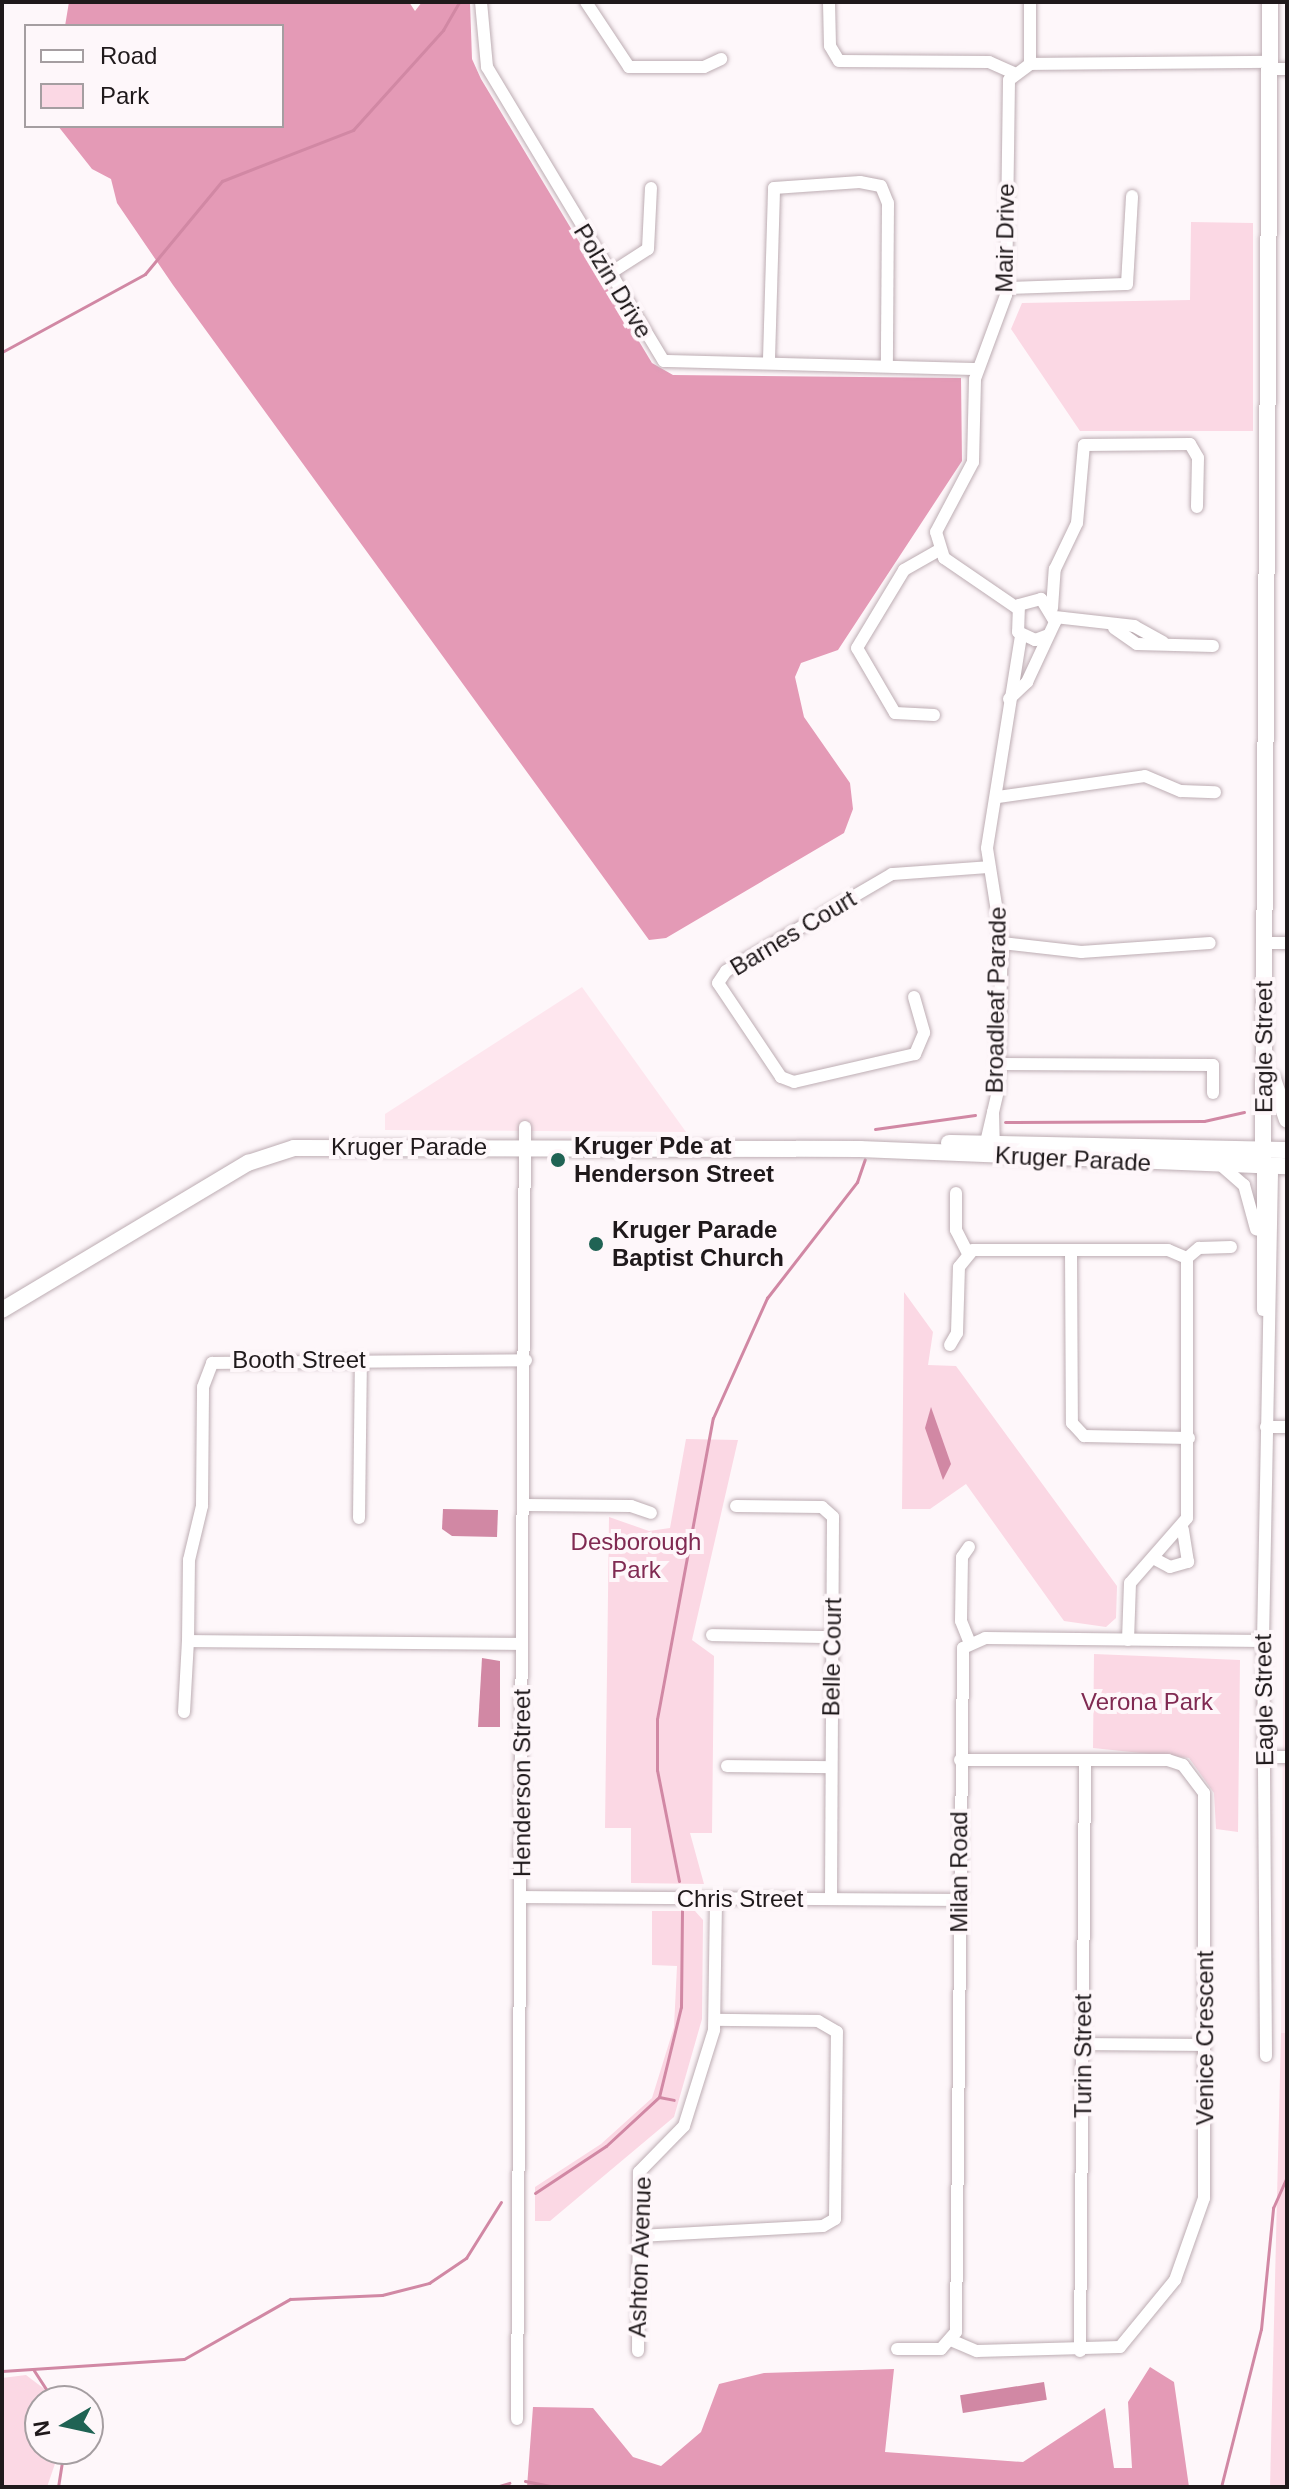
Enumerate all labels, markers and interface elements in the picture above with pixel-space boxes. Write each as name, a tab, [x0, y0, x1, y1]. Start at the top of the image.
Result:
legend	[24, 24, 284, 128]
text: Road	[100, 42, 157, 69]
text: Park	[100, 82, 149, 109]
street label: Mair Drive	[990, 183, 1020, 293]
street label: Polzin Drive	[568, 219, 658, 343]
street label: Barnes Court	[725, 884, 861, 982]
street label: Broadleaf Parade	[980, 906, 1012, 1094]
street label: Eagle Street	[1250, 981, 1278, 1113]
place label: Kruger Pde at Henderson Street	[574, 1132, 774, 1188]
street label: Kruger Parade	[331, 1133, 487, 1161]
street label: Kruger Parade	[994, 1141, 1152, 1177]
marker: Kruger Pde at Henderson Street	[549, 1151, 567, 1169]
place label: Kruger Parade Baptist Church	[612, 1216, 784, 1272]
marker: Kruger Parade Baptist Church	[587, 1235, 605, 1253]
street label: Booth Street	[232, 1346, 366, 1374]
park label: Desborough Park	[571, 1528, 701, 1584]
street label: Belle Court	[817, 1597, 847, 1717]
street label: Eagle Street	[1248, 1634, 1280, 1766]
park label: Verona Park	[1081, 1688, 1213, 1716]
street label: Henderson Street	[508, 1689, 536, 1877]
street label: Milan Road	[945, 1811, 973, 1933]
street label: Chris Street	[677, 1885, 803, 1913]
street label: Venice Crescent	[1191, 1951, 1219, 2125]
street label: Turin Street	[1069, 1994, 1097, 2118]
street label: Ashton Avenue	[623, 2175, 657, 2339]
north arrow	[24, 2385, 104, 2465]
text: N	[28, 2419, 55, 2438]

